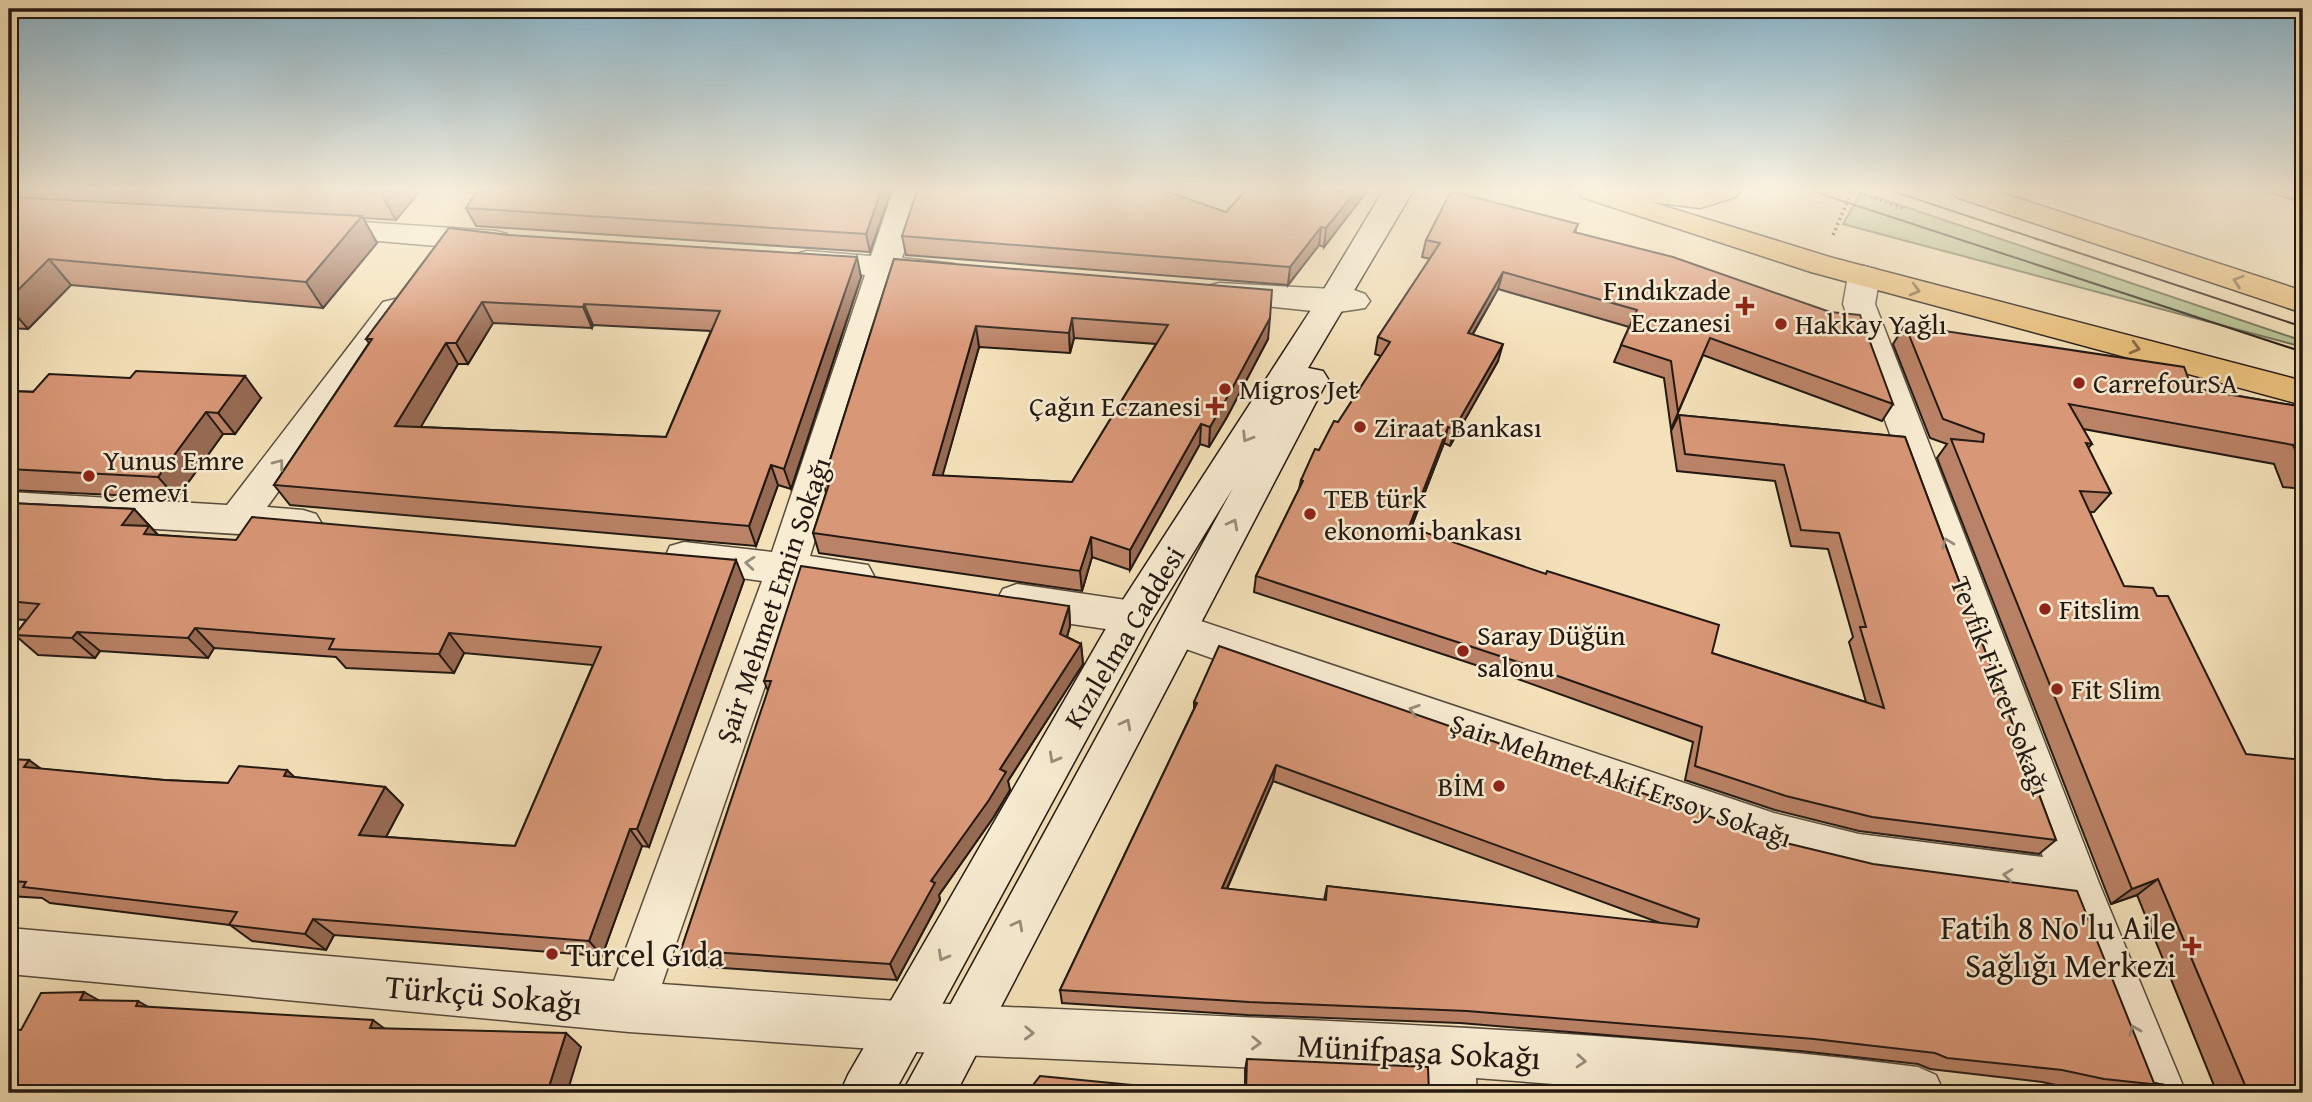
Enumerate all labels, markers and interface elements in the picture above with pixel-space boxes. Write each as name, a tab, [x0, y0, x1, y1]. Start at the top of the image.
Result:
place label: Fındıkzade Eczanesi	[1603, 269, 1731, 342]
one-way arrow	[2233, 274, 2245, 289]
one-way arrow	[1909, 282, 1921, 296]
marker: Fındıkzade Eczanesi	[1737, 298, 1753, 314]
place label: Hakkay Yağlı	[1795, 303, 1947, 344]
marker: Hakkay Yağlı	[1773, 316, 1789, 332]
one-way arrow	[2129, 340, 2141, 354]
place label: CarrefourSA	[2093, 362, 2238, 403]
place label: Migros Jet	[1239, 368, 1358, 409]
marker: CarrefourSA	[2071, 375, 2087, 391]
marker: Migros Jet	[1217, 381, 1233, 397]
place label: Çağın Eczanesi	[1029, 385, 1201, 426]
marker: Çağın Eczanesi	[1207, 398, 1223, 414]
place label: Ziraat Bankası	[1374, 406, 1542, 447]
marker: Ziraat Bankası	[1352, 419, 1368, 435]
one-way arrow	[1242, 429, 1255, 442]
place label: Yunus Emre Cemevi	[103, 439, 244, 512]
street label: Şair Mehmet Emin Sokağı	[704, 451, 841, 749]
one-way arrow	[271, 459, 283, 472]
marker: Yunus Emre Cemevi	[81, 468, 97, 484]
place label: TEB türk ekonomi bankası	[1324, 477, 1522, 550]
marker: TEB türk ekonomi bankası	[1302, 506, 1318, 522]
one-way arrow	[1225, 519, 1238, 531]
street label: Kızılelma Caddesi	[1053, 538, 1194, 736]
one-way arrow	[1941, 538, 1955, 550]
one-way arrow	[744, 556, 755, 571]
street label: Tevfik Fikret Sokağı	[1941, 570, 2062, 802]
place label: Fitslim	[2059, 588, 2140, 629]
marker: Fitslim	[2037, 601, 2053, 617]
place label: Saray Düğün salonu	[1477, 614, 1626, 687]
marker: Saray Düğün salonu	[1455, 643, 1471, 659]
place label: Fit Slim	[2071, 668, 2161, 709]
marker: Fit Slim	[2049, 681, 2065, 697]
street label: Şair Mehmet Akif Ersoy Sokağı	[1445, 702, 1798, 857]
one-way arrow	[1408, 704, 1420, 718]
one-way arrow	[1117, 719, 1131, 732]
one-way arrow	[1049, 750, 1062, 763]
place label: BİM	[1438, 765, 1485, 806]
marker: BİM	[1491, 778, 1507, 794]
one-way arrow	[2003, 867, 2014, 882]
place label: Fatih 8 No'lu Aile Sağlığı Merkezi	[1940, 903, 2176, 989]
one-way arrow	[1009, 919, 1023, 932]
place label: Turcel Gıda	[566, 930, 724, 978]
marker: Fatih 8 No'lu Aile Sağlığı Merkezi	[2182, 936, 2202, 956]
marker: Turcel Gıda	[544, 946, 560, 962]
one-way arrow	[938, 949, 951, 961]
street label: Türkçü Sokağı	[384, 961, 584, 1027]
street label: Münifpaşa Sokağı	[1296, 1021, 1542, 1081]
one-way arrow	[2129, 1024, 2143, 1036]
one-way arrow	[1023, 1026, 1034, 1041]
one-way arrow	[1251, 1035, 1262, 1050]
one-way arrow	[1576, 1053, 1587, 1068]

